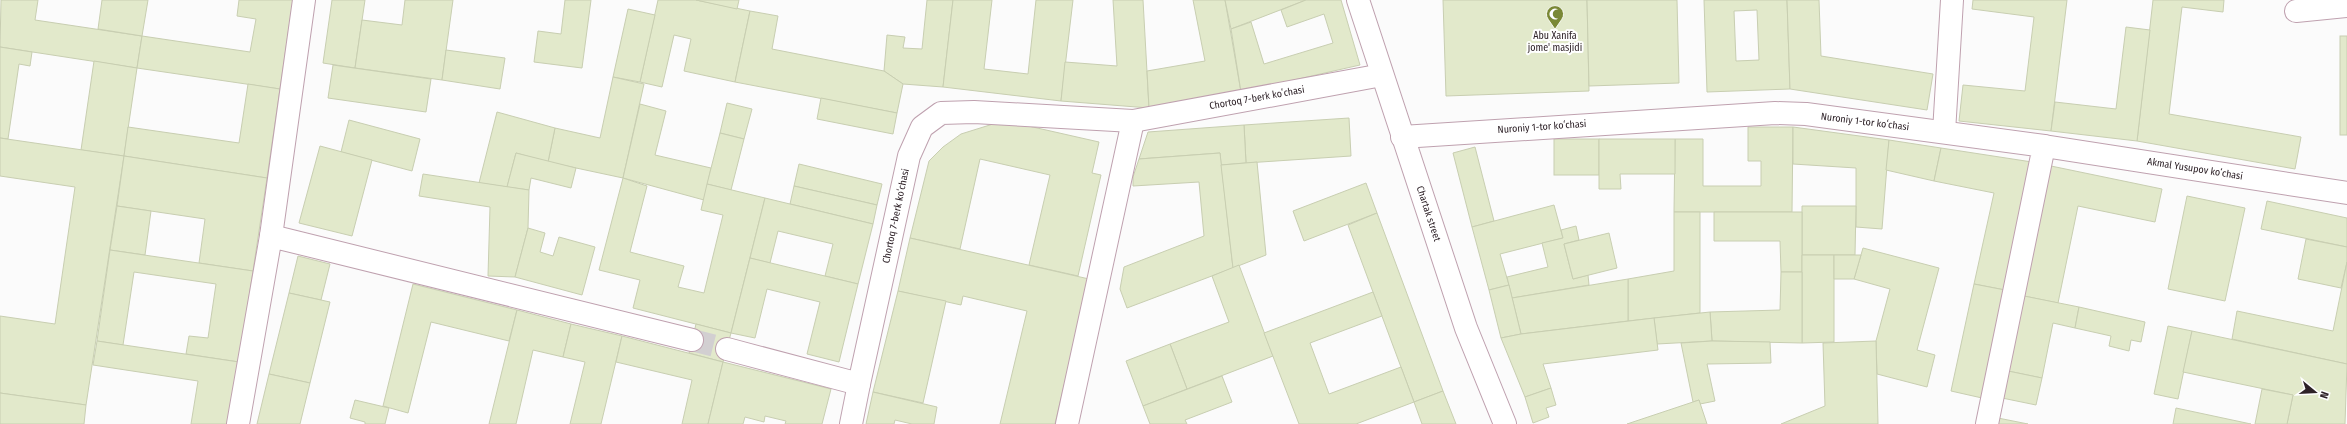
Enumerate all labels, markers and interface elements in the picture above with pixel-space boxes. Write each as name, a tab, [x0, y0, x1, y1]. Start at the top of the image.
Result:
mosque icon: Abu Xanifa jome' masjidi	[1545, 4, 1565, 29]
place label: Abu Xanifa jome' masjidi	[1527, 30, 1582, 54]
street label: Chortoq 7-berk koʻchasi	[1208, 83, 1306, 112]
street label: Nuroniy 1-tor koʻchasi	[1820, 110, 1910, 133]
street label: Nuroniy 1-tor koʻchasi	[1497, 117, 1587, 136]
street label: Akmal Yusupov koʻchasi	[2146, 155, 2244, 182]
street label: Chortoq 7-berk koʻchasi	[879, 167, 912, 264]
street label: Chartak street	[1414, 184, 1443, 244]
north arrow	[2295, 372, 2335, 412]
text: N	[2317, 390, 2331, 400]

